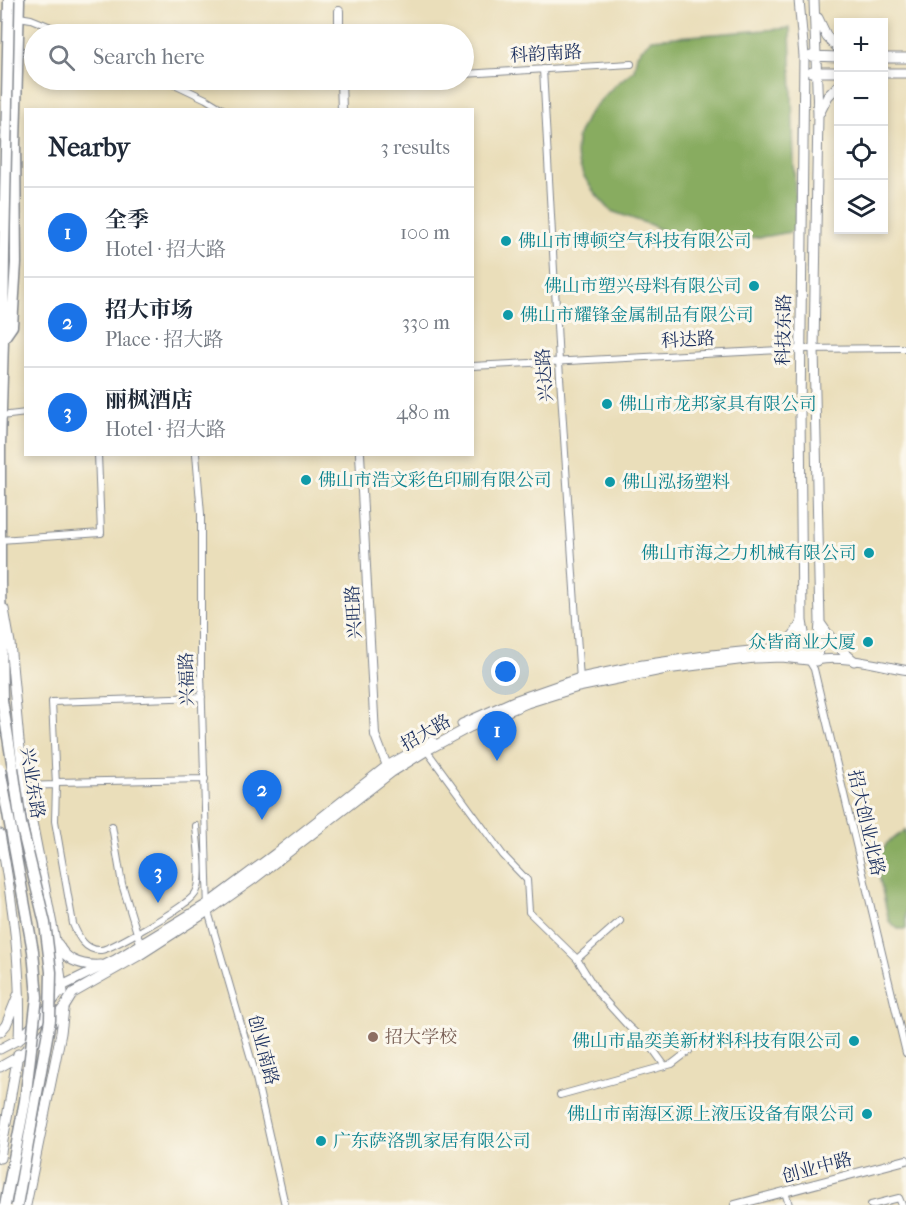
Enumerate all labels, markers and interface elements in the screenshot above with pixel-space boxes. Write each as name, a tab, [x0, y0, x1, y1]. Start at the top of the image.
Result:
map controls	[834, 18, 888, 234]
button: +	[834, 18, 888, 72]
search box	[24, 24, 474, 90]
icon: search	[45, 41, 78, 74]
street label: 科韵南路	[509, 42, 583, 66]
text: Search here	[93, 44, 205, 70]
button: −	[834, 72, 888, 126]
button: locate	[834, 126, 888, 180]
text: Nearby	[48, 132, 130, 163]
text: 3 results	[381, 136, 450, 159]
button: layers	[834, 180, 888, 234]
text: 全季	[105, 207, 149, 233]
text: 1	[64, 221, 71, 244]
text: 100 m	[400, 221, 450, 244]
place label: 佛山市博顿空气科技有限公司	[518, 231, 752, 252]
marker: 佛山市博顿空气科技有限公司	[499, 234, 513, 248]
text: Hotel · 招大路	[105, 238, 226, 261]
place label: 佛山市塑兴母料有限公司	[544, 276, 742, 297]
marker: 佛山市塑兴母料有限公司	[747, 279, 761, 293]
street label: 科技东路	[773, 294, 795, 366]
text: 招大市场	[105, 297, 193, 323]
place label: 佛山市耀锋金属制品有限公司	[520, 305, 754, 326]
marker: 佛山市耀锋金属制品有限公司	[501, 308, 515, 322]
text: 2	[62, 311, 73, 334]
text: 330 m	[402, 311, 450, 334]
text: Place · 招大路	[105, 328, 223, 351]
street label: 科达路	[660, 328, 716, 352]
street label: 兴达路	[533, 347, 557, 403]
text: 丽枫酒店	[105, 387, 193, 413]
place label: 佛山市龙邦家具有限公司	[619, 394, 817, 415]
marker: 佛山市龙邦家具有限公司	[600, 397, 614, 411]
text: 3	[63, 401, 72, 424]
text: 480 m	[396, 401, 450, 424]
text: Hotel · 招大路	[105, 418, 226, 441]
place label: 佛山市浩文彩色印刷有限公司	[318, 470, 552, 491]
place label: 佛山泓扬塑料	[622, 472, 730, 493]
marker: 佛山市浩文彩色印刷有限公司	[299, 473, 313, 487]
marker: 佛山泓扬塑料	[603, 475, 617, 489]
place label: 佛山市海之力机械有限公司	[641, 543, 857, 564]
marker: 佛山市海之力机械有限公司	[862, 546, 876, 560]
street label: 兴旺路	[342, 584, 366, 640]
place label: 众皆商业大厦	[748, 632, 856, 653]
marker: 众皆商业大厦	[861, 635, 875, 649]
street label: 兴福路	[176, 652, 198, 706]
your location	[491, 657, 520, 686]
street label: 招大路	[397, 710, 455, 756]
pin: 1	[478, 712, 516, 761]
street label: 兴业东路	[16, 746, 48, 820]
street label: 招大创业北路	[844, 768, 888, 878]
pin: 2	[242, 770, 282, 820]
pin: 3	[138, 854, 178, 903]
street label: 创业南路	[244, 1013, 282, 1087]
place label: 招大学校	[385, 1027, 457, 1048]
marker: 招大学校	[366, 1030, 380, 1044]
place label: 佛山市晶奕美新材料科技有限公司	[572, 1031, 842, 1052]
marker: 佛山市晶奕美新材料科技有限公司	[847, 1034, 861, 1048]
place label: 佛山市南海区源上液压设备有限公司	[567, 1104, 855, 1125]
marker: 佛山市南海区源上液压设备有限公司	[860, 1107, 874, 1121]
place label: 广东萨洛凯家居有限公司	[333, 1131, 531, 1152]
marker: 广东萨洛凯家居有限公司	[314, 1134, 328, 1148]
street label: 创业中路	[780, 1149, 854, 1187]

